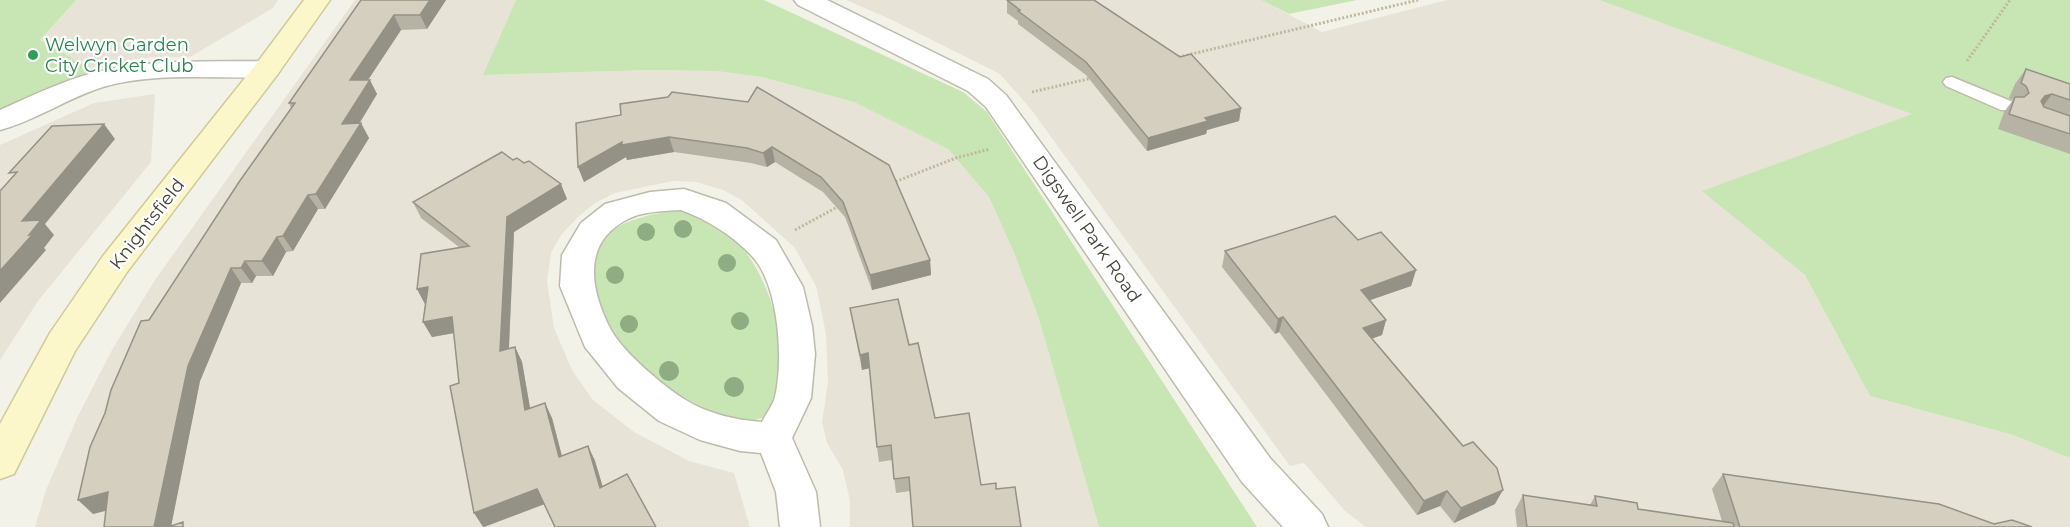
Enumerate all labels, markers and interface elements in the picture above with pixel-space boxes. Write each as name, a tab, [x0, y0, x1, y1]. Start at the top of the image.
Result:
place label: Welwyn Garden City Cricket Club	[45, 34, 193, 77]
marker: Welwyn Garden City Cricket Club	[26, 48, 40, 62]
street label: Digswell Park Road	[1028, 151, 1146, 307]
street label: Knightsfield	[105, 174, 189, 274]

